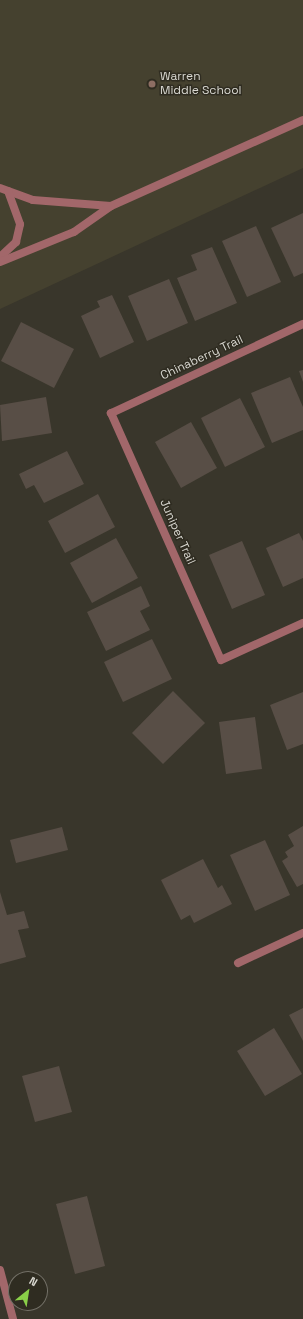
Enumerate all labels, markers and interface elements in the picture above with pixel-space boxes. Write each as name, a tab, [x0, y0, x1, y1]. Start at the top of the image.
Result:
place label: Warren Middle School	[160, 70, 242, 98]
marker: Warren Middle School	[147, 79, 157, 89]
street label: Chinaberry Trail	[158, 332, 246, 384]
street label: Juniper Trail	[156, 497, 198, 567]
north arrow	[8, 1271, 48, 1311]
text: N	[27, 1274, 40, 1289]

